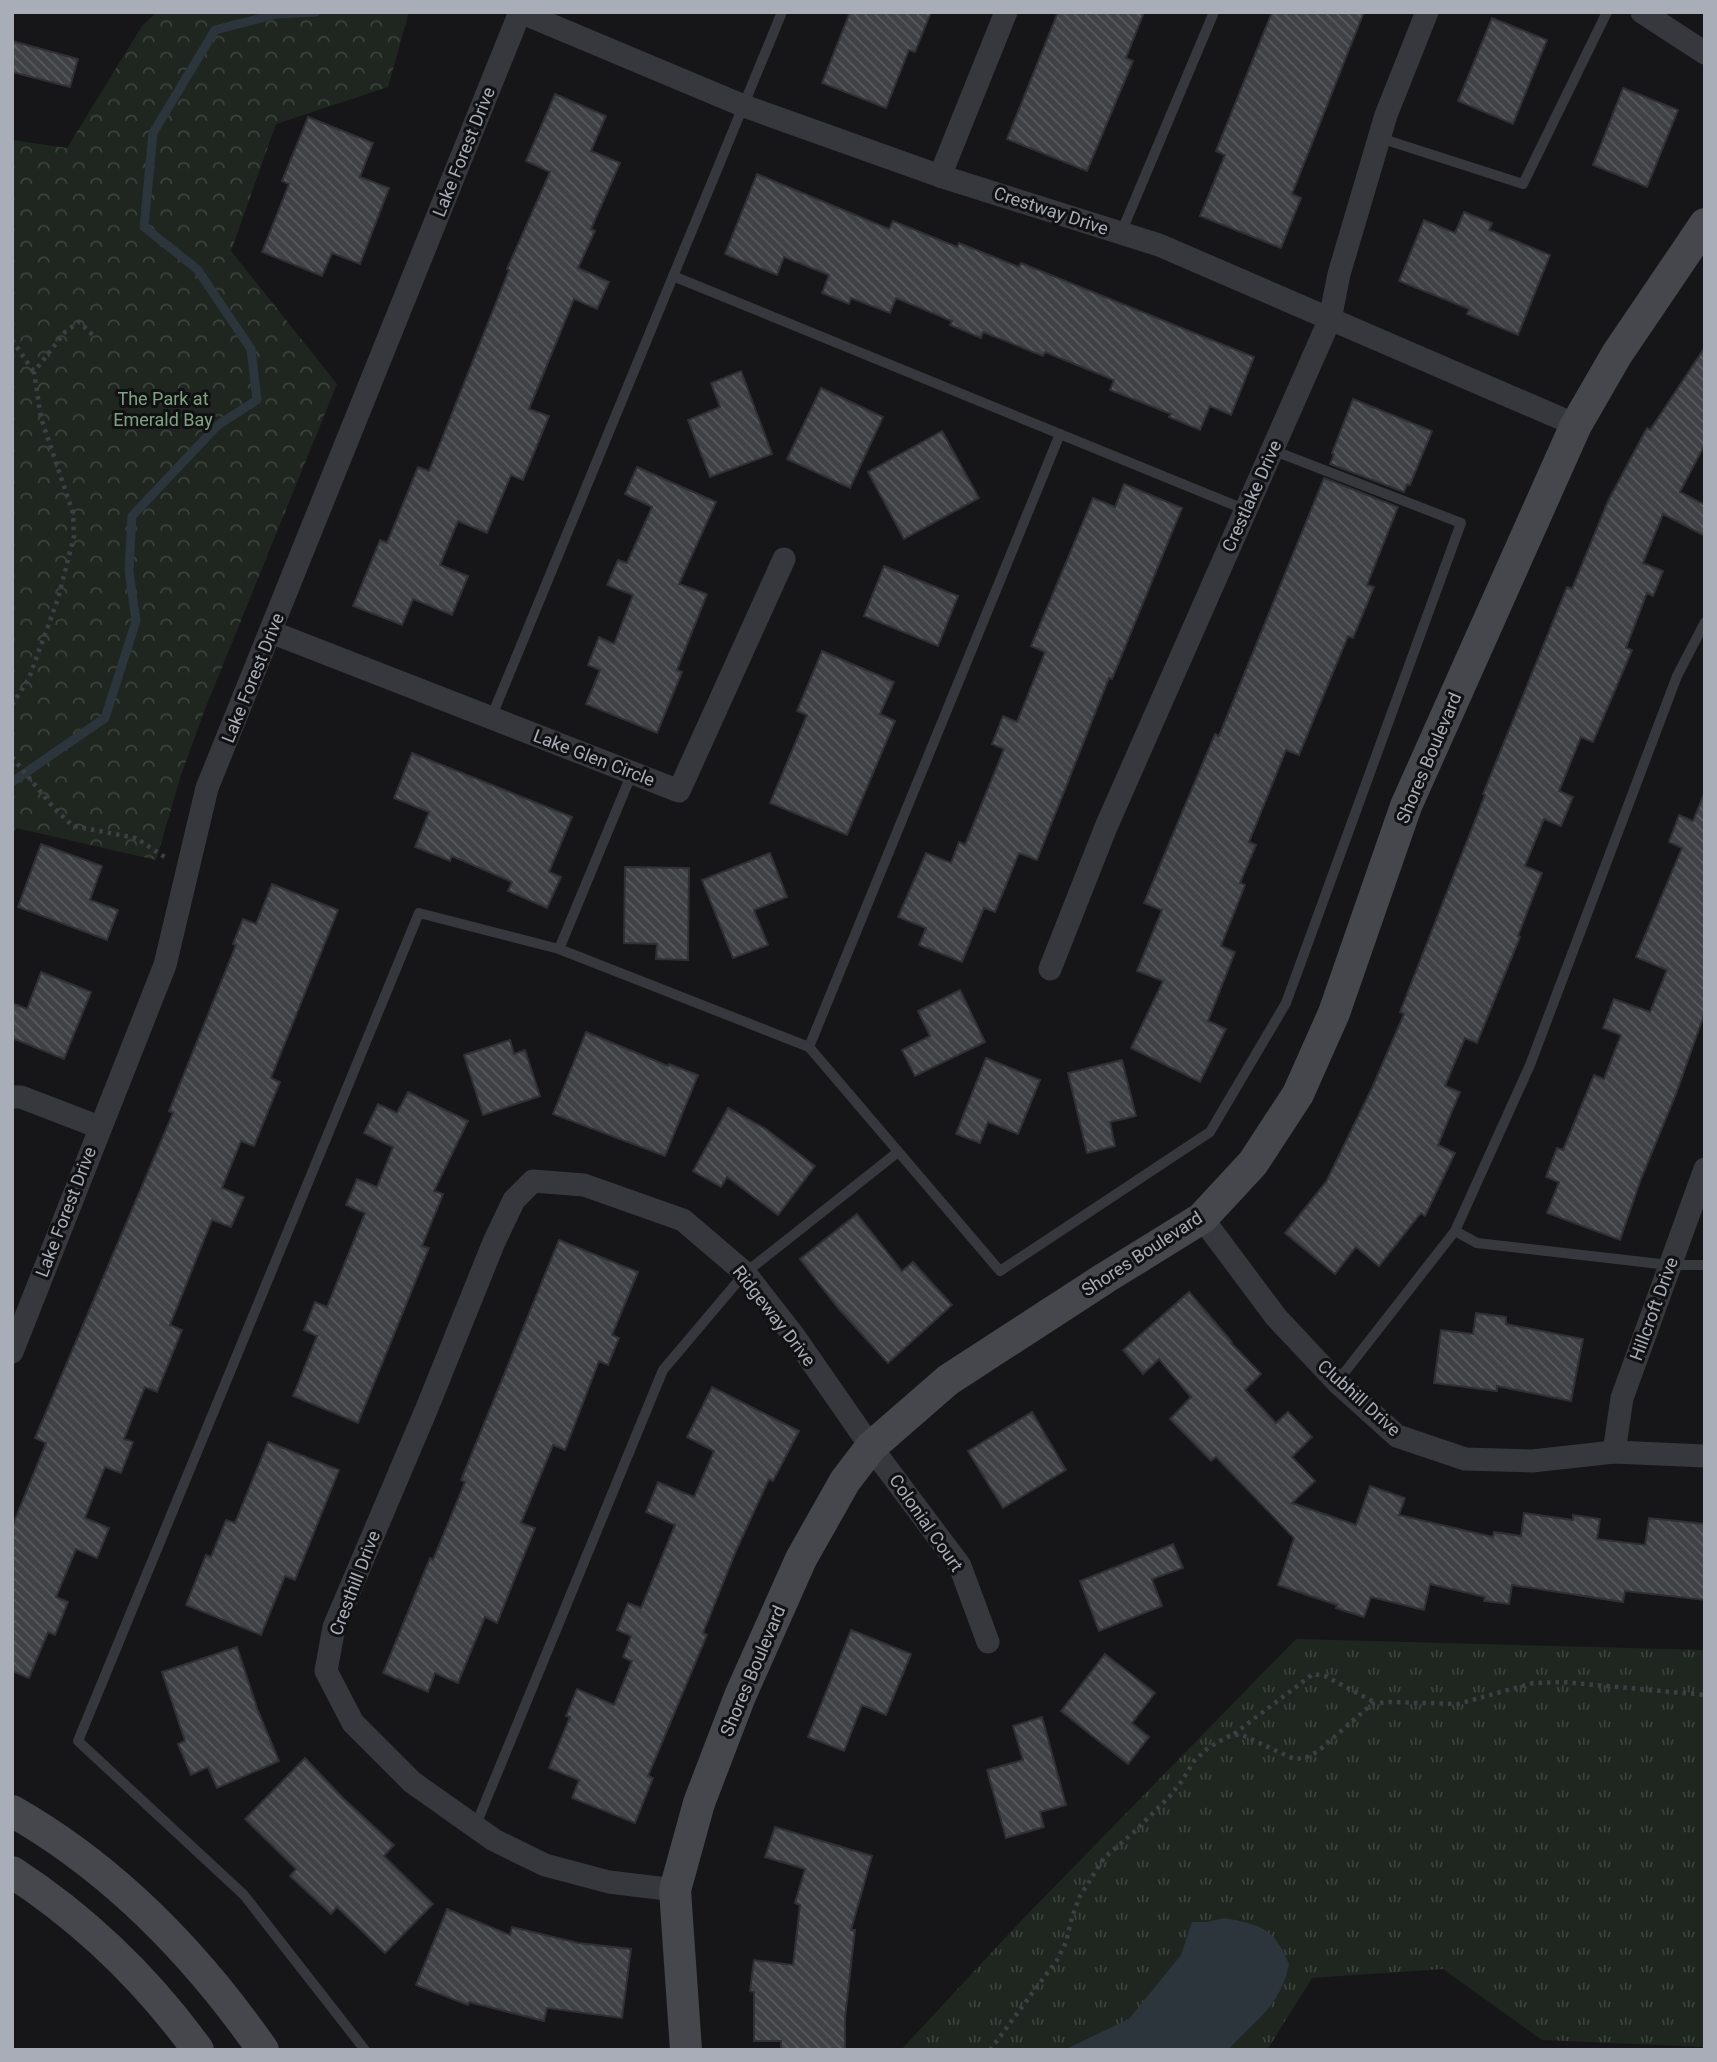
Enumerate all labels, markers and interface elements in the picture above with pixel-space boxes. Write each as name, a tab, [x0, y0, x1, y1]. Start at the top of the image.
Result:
street label: Lake Forest Drive	[428, 84, 499, 220]
street label: Crestway Drive	[991, 182, 1111, 239]
park label: The Park at Emerald Bay	[113, 388, 213, 430]
street label: Crestlake Drive	[1218, 437, 1286, 555]
street label: Lake Forest Drive	[217, 610, 288, 746]
street label: Shores Boulevard	[1392, 689, 1466, 826]
street label: Lake Glen Circle	[530, 725, 658, 790]
street label: Lake Forest Drive	[31, 1144, 100, 1280]
street label: Shores Boulevard	[1077, 1207, 1206, 1300]
street label: Hillcroft Drive	[1625, 1254, 1682, 1363]
street label: Ridgeway Drive	[729, 1261, 820, 1370]
street label: Clubhill Drive	[1314, 1355, 1405, 1440]
street label: Colonial Court	[885, 1470, 968, 1575]
street label: Cresthill Drive	[325, 1528, 384, 1638]
street label: Shores Boulevard	[716, 1602, 790, 1739]

